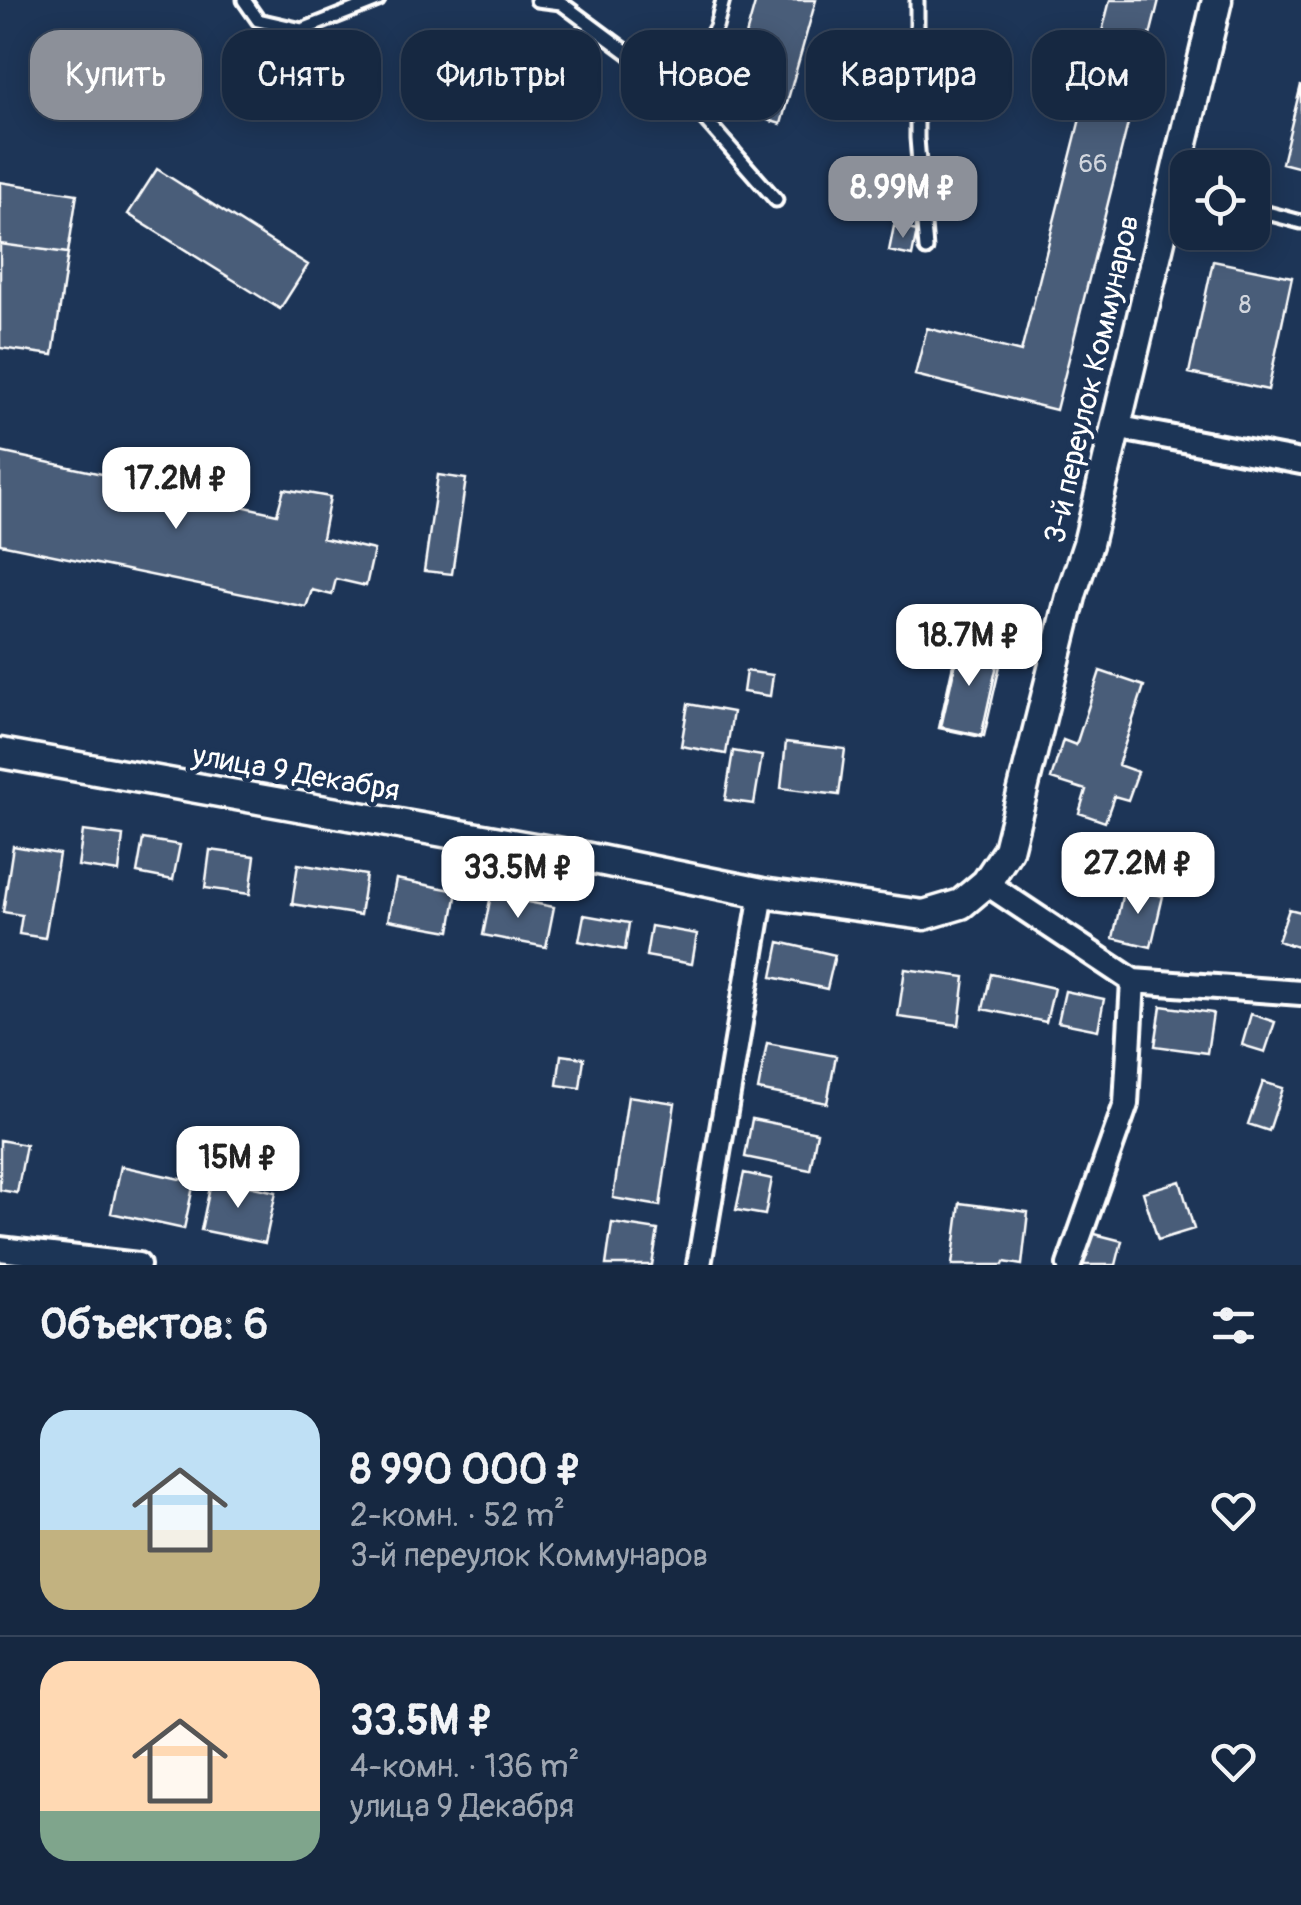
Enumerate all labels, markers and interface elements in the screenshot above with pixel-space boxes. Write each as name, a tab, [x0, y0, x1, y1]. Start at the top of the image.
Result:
chip: Купить	[30, 30, 202, 120]
chip: Снять	[222, 30, 381, 120]
chip: Фильтры	[401, 30, 601, 120]
chip: Новое	[621, 30, 786, 120]
chip: Квартира	[806, 30, 1012, 120]
chip: Дом	[1032, 30, 1165, 120]
house number: 66	[1078, 149, 1108, 180]
map controls	[1170, 150, 1270, 250]
button: locate	[1170, 150, 1270, 250]
pin: 8.99M ₽	[811, 156, 995, 241]
text: 8.99M ₽	[850, 168, 956, 208]
street label: 3-й переулок Коммунаров	[1036, 211, 1148, 547]
house number: 8	[1239, 290, 1251, 321]
pin: 17.2M ₽	[84, 447, 268, 532]
text: 17.2M ₽	[124, 459, 228, 499]
pin: 18.7M ₽	[877, 604, 1061, 689]
text: 18.7M ₽	[918, 616, 1020, 656]
street label: улица 9 Декабря	[188, 736, 403, 809]
pin: 27.2M ₽	[1046, 832, 1230, 917]
pin: 33.5M ₽	[426, 836, 610, 921]
text: 27.2M ₽	[1084, 844, 1192, 884]
text: 33.5M ₽	[463, 848, 573, 888]
pin: 15M ₽	[168, 1126, 308, 1211]
text: 15M ₽	[198, 1138, 278, 1178]
icon: filters	[1206, 1298, 1261, 1353]
text: Объектов: 6	[40, 1299, 268, 1351]
text: 8 990 000 ₽	[350, 1444, 582, 1496]
icon: home	[120, 1450, 240, 1570]
icon: heart	[1206, 1483, 1261, 1538]
text: 2-комн. · 52 m²	[350, 1496, 565, 1536]
text: 3-й переулок Коммунаров	[350, 1536, 708, 1576]
text: 33.5M ₽	[350, 1695, 493, 1747]
icon: home	[120, 1701, 240, 1821]
icon: heart	[1206, 1734, 1261, 1789]
text: 4-комн. · 136 m²	[350, 1747, 579, 1787]
text: улица 9 Декабря	[350, 1787, 574, 1827]

